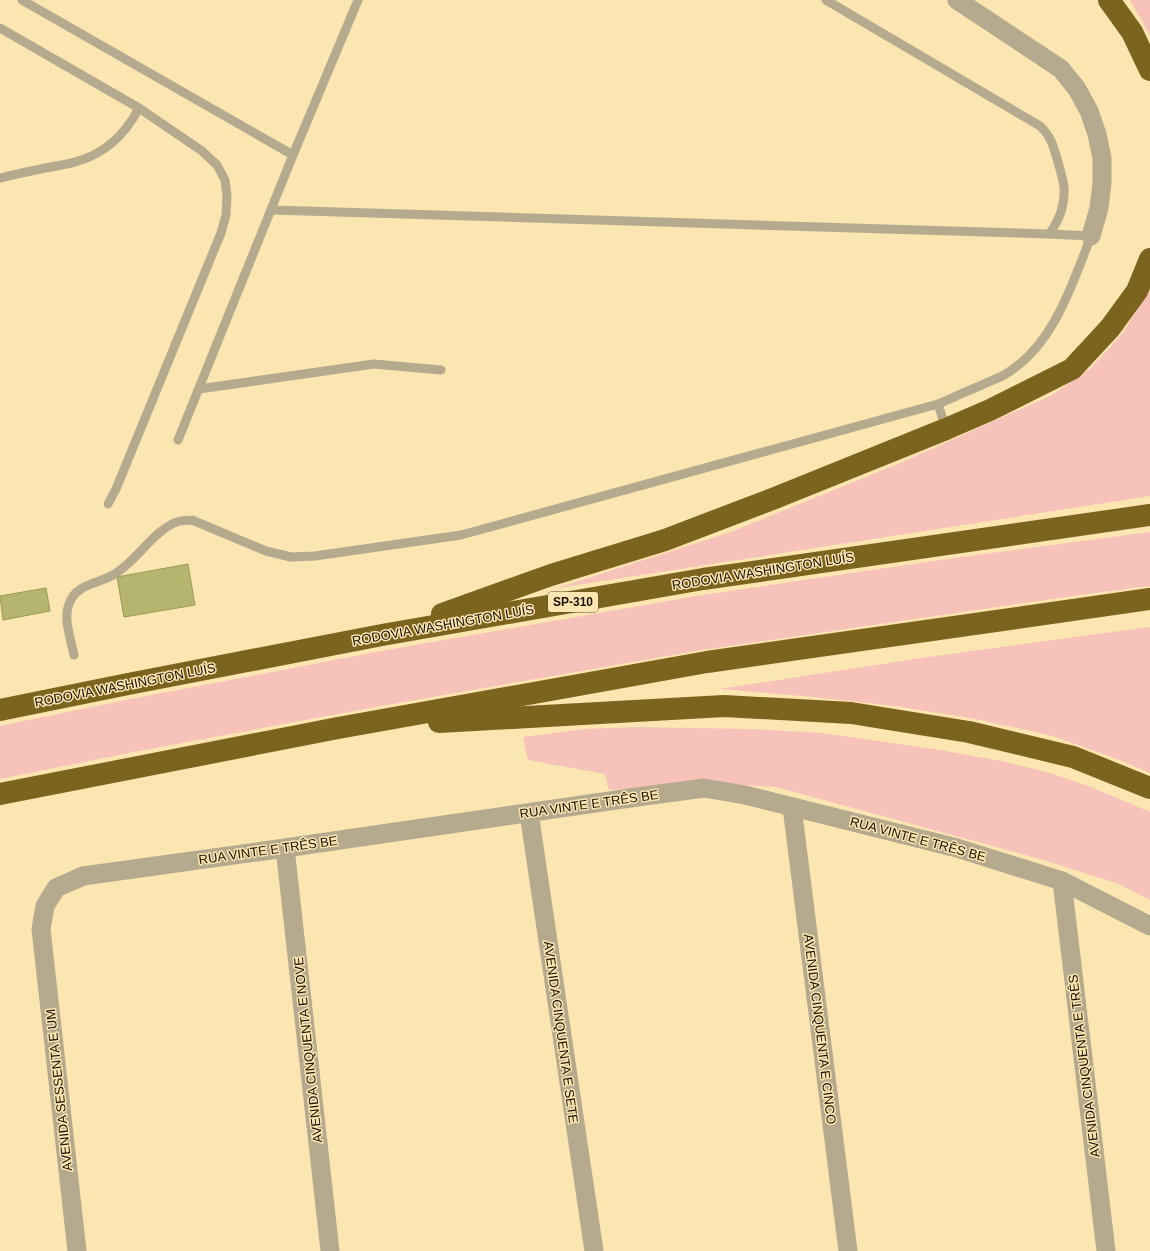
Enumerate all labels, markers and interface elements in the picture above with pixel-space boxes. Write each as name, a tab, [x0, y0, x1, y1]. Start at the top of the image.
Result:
street label: RODOVIA WASHINGTON LUÍS	[671, 549, 855, 593]
road number: SP-310	[548, 592, 598, 612]
street label: RODOVIA WASHINGTON LUÍS	[351, 602, 535, 648]
street label: RODOVIA WASHINGTON LUÍS	[33, 660, 217, 710]
street label: RUA VINTE E TRÊS BE	[519, 787, 660, 821]
street label: RUA VINTE E TRÊS BE	[848, 814, 988, 864]
street label: RUA VINTE E TRÊS BE	[198, 833, 339, 867]
street label: AVENIDA CINQUENTA E CINCO	[801, 933, 839, 1125]
street label: AVENIDA CINQUENTA E SETE	[541, 940, 581, 1124]
street label: AVENIDA CINQUENTA E NOVE	[291, 956, 325, 1144]
street label: AVENIDA CINQUENTA E TRÊS	[1065, 973, 1103, 1158]
street label: AVENIDA SESSENTA E UM	[43, 1008, 75, 1172]

